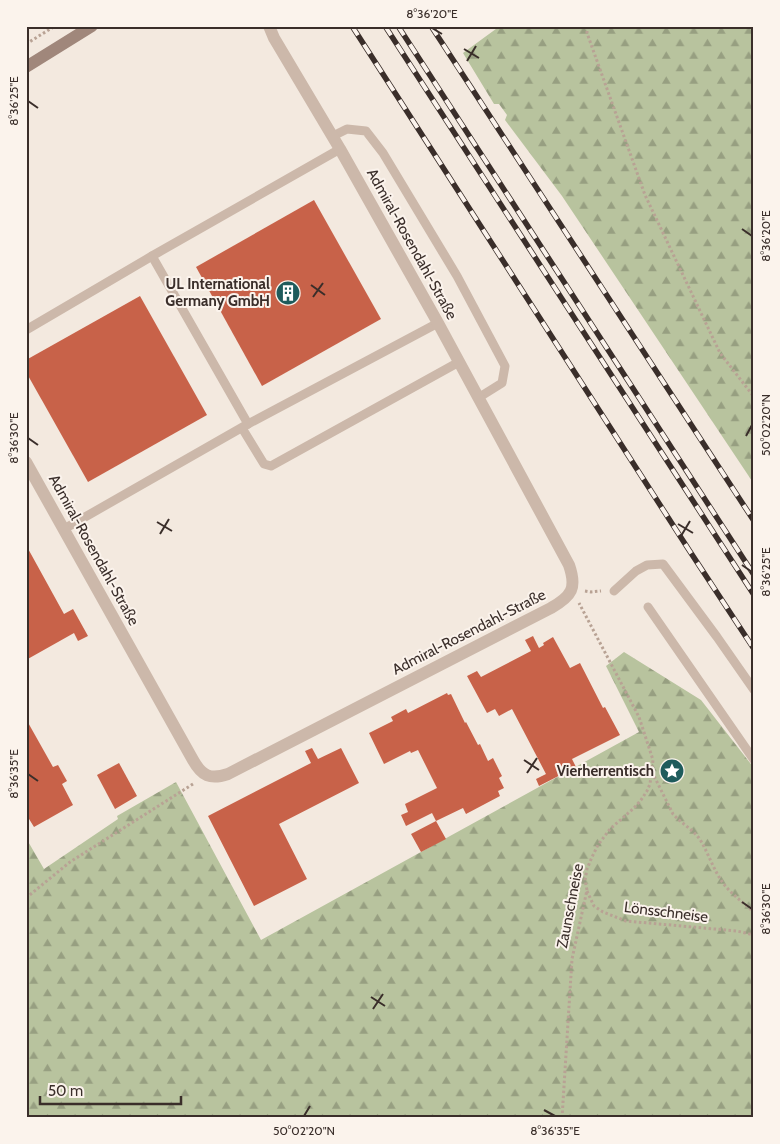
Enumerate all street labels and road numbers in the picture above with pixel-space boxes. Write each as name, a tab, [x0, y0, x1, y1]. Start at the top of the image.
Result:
street label: Admiral-Rosendahl-Straße	[363, 165, 461, 323]
street label: Admiral-Rosendahl-Straße	[45, 471, 143, 629]
street label: Admiral-Rosendahl-Straße	[389, 585, 549, 679]
street label: Zaunschneise	[553, 862, 587, 950]
street label: Lönsschneise	[623, 898, 709, 926]

